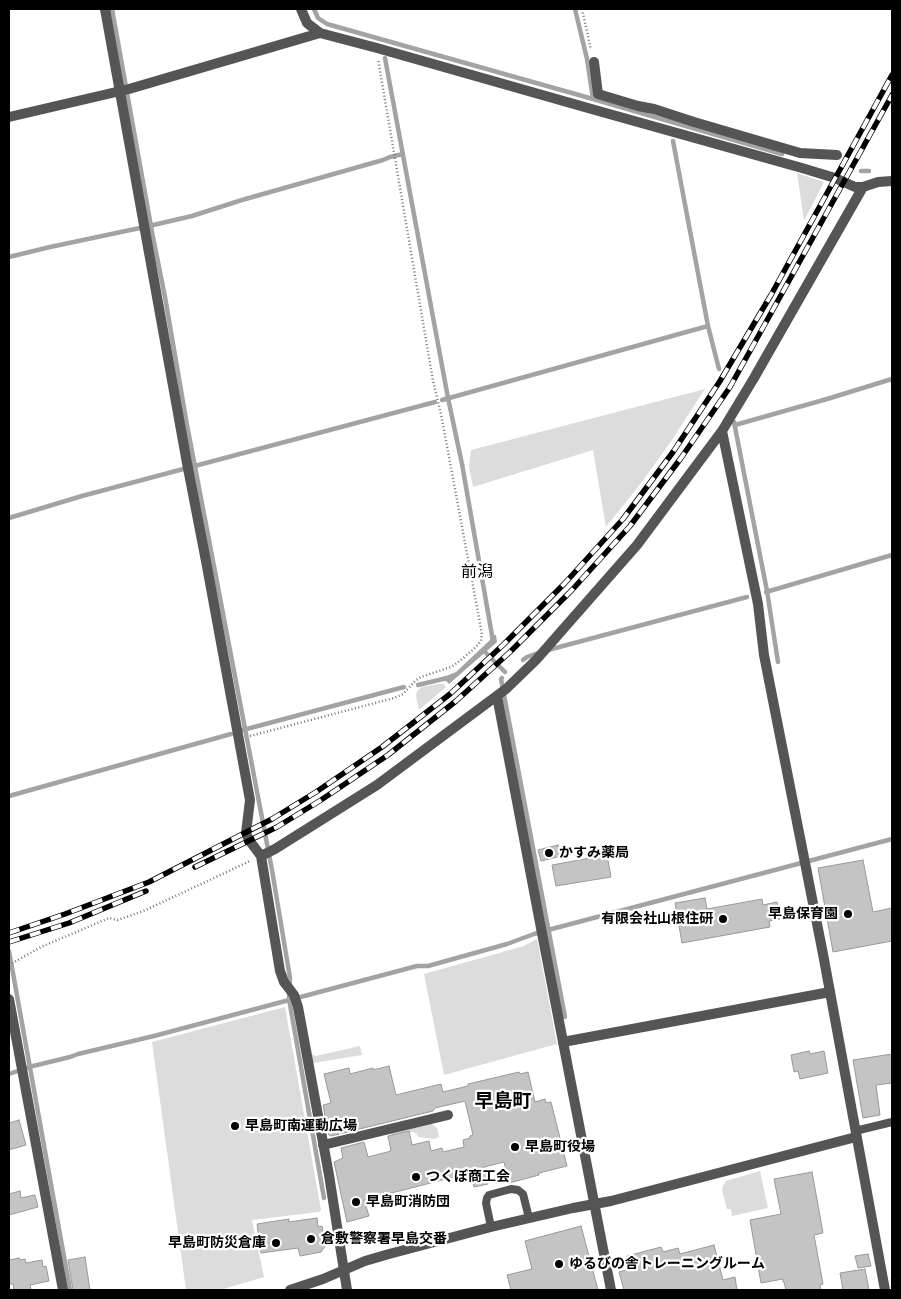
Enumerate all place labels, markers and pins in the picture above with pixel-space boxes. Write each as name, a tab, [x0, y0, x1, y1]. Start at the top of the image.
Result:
place label: かすみ薬局	[559, 845, 629, 861]
marker: かすみ薬局	[543, 847, 555, 859]
place label: 早島保育園	[768, 906, 838, 922]
marker: 早島保育園	[842, 908, 854, 920]
place label: 有限会社山根住研	[601, 911, 713, 927]
marker: 有限会社山根住研	[717, 913, 729, 925]
place label: 早島町南運動広場	[245, 1118, 357, 1134]
marker: 早島町南運動広場	[229, 1120, 241, 1132]
place label: 早島町役場	[525, 1139, 595, 1155]
marker: 早島町役場	[509, 1141, 521, 1153]
place label: つくぼ商工会	[426, 1169, 510, 1185]
marker: つくぼ商工会	[410, 1171, 422, 1183]
place label: 早島町消防団	[366, 1194, 450, 1210]
marker: 早島町消防団	[350, 1196, 362, 1208]
place label: 倉敷警察署早島交番	[321, 1231, 447, 1247]
marker: 倉敷警察署早島交番	[305, 1233, 317, 1245]
place label: 早島町防災倉庫	[168, 1235, 266, 1251]
marker: 早島町防災倉庫	[270, 1237, 282, 1249]
place label: ゆるびの舎トレーニングルーム	[569, 1256, 765, 1272]
marker: ゆるびの舎トレーニングルーム	[553, 1258, 565, 1270]

